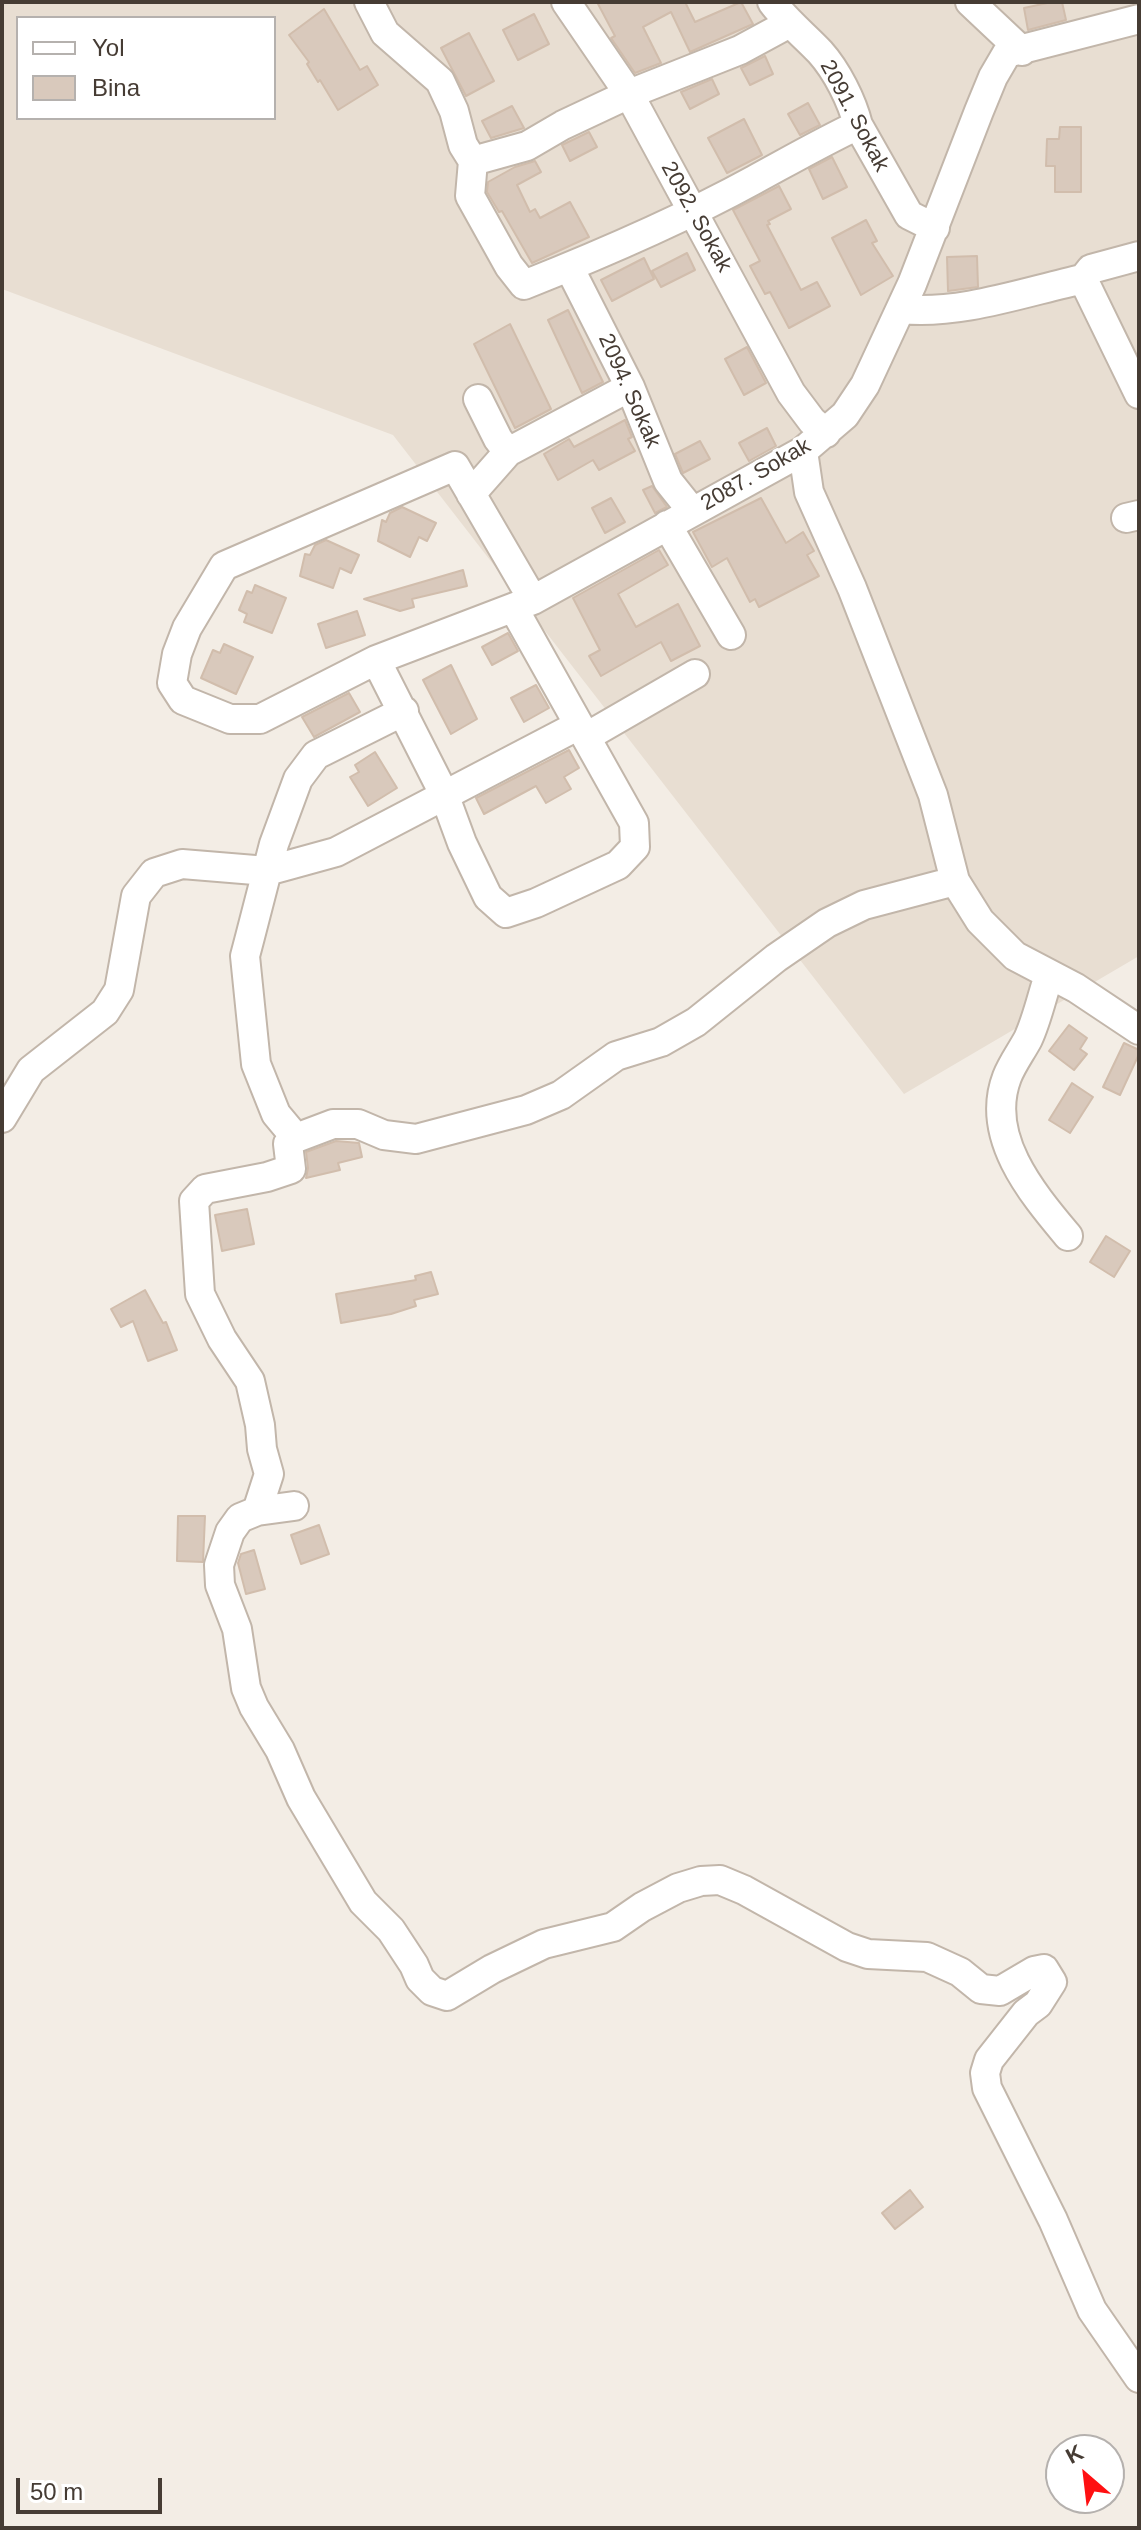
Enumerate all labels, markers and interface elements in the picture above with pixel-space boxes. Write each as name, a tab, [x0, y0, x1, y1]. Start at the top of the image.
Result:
legend	[16, 16, 276, 120]
text: Yol	[92, 34, 124, 61]
street label: 2091. Sokak	[814, 56, 894, 176]
text: Bina	[92, 74, 140, 101]
street label: 2092. Sokak	[655, 157, 737, 277]
street label: 2094. Sokak	[592, 330, 666, 452]
street label: 2087. Sokak	[696, 433, 816, 517]
north arrow	[1045, 2434, 1125, 2514]
text: K	[1062, 2439, 1087, 2469]
scale bar	[20, 2462, 166, 2512]
text: 50 m	[30, 2478, 83, 2505]

